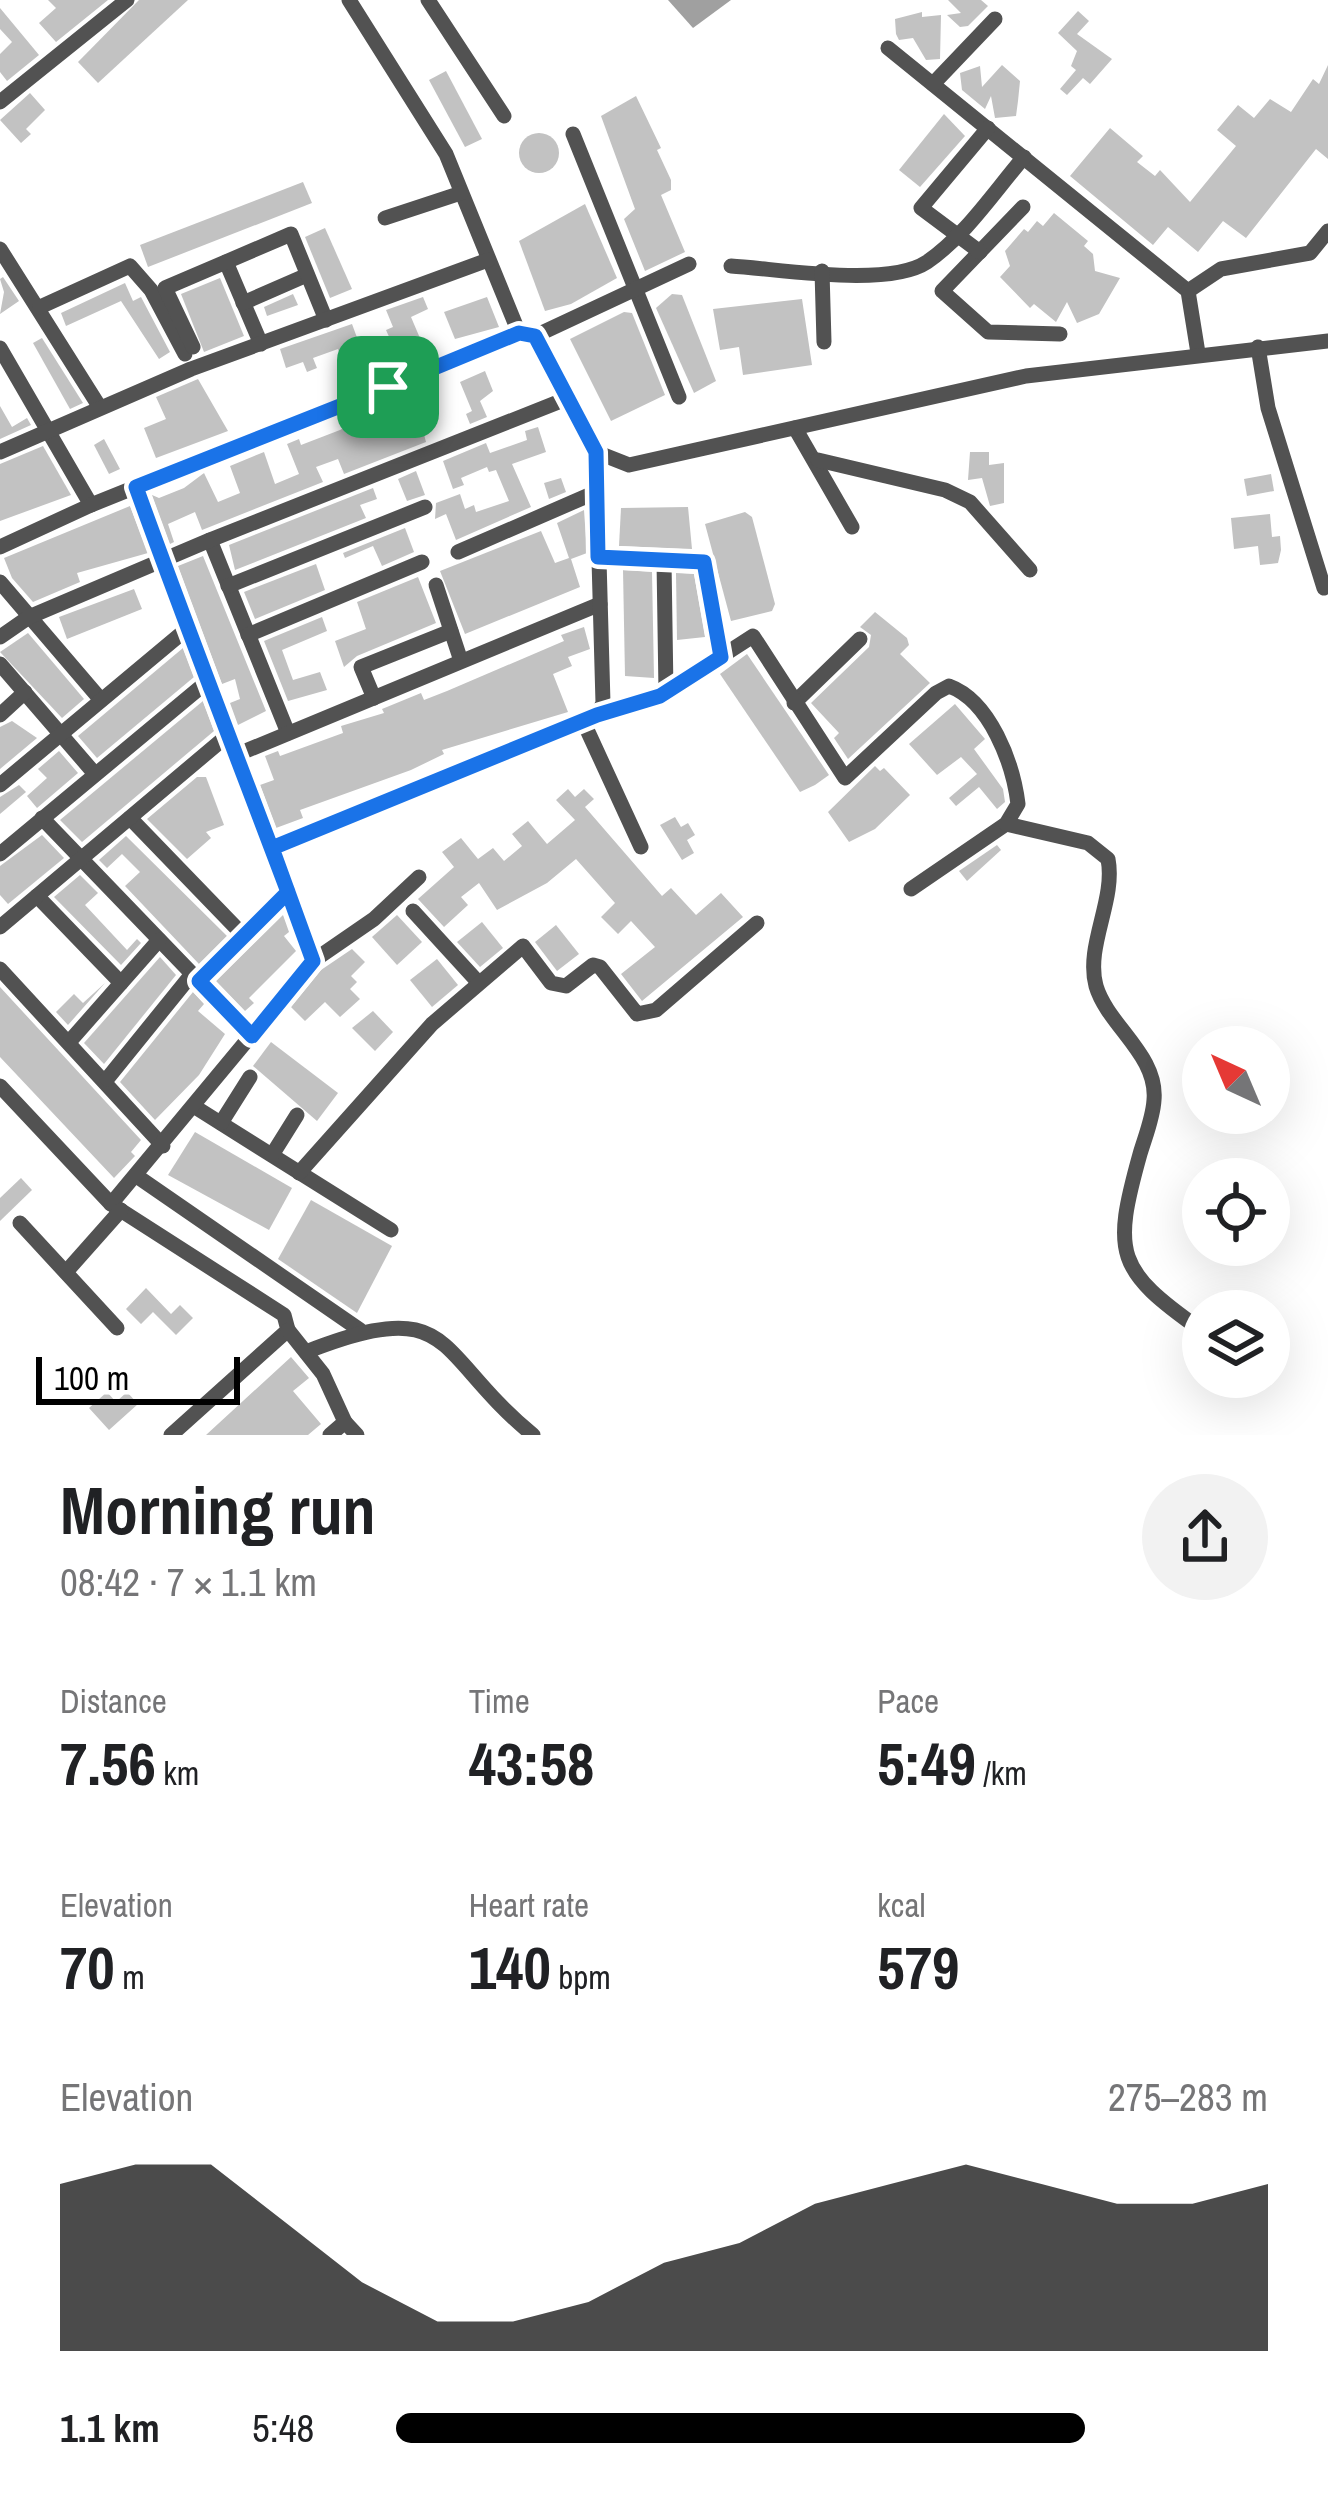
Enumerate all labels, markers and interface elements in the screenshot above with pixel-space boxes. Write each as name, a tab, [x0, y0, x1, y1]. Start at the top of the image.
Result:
pin	[337, 336, 439, 438]
icon: arrive	[355, 354, 421, 420]
north arrow	[1182, 1026, 1290, 1134]
map controls	[1182, 1026, 1290, 1398]
button: locate	[1182, 1158, 1290, 1266]
button: layers	[1182, 1290, 1290, 1398]
scale bar	[36, 1351, 240, 1404]
text: 100 m	[54, 1356, 129, 1400]
text: Morning run	[60, 1466, 376, 1555]
button: share	[1142, 1474, 1268, 1600]
text: 08:42 · 7 × 1.1 km	[60, 1556, 317, 1608]
text: Distance	[60, 1679, 167, 1723]
text: Time	[469, 1679, 530, 1723]
text: Pace	[877, 1679, 939, 1723]
text: 7.56	[60, 1723, 156, 1804]
text: 43:58	[469, 1723, 594, 1804]
text: 5:49	[877, 1723, 976, 1804]
text: km	[156, 1751, 199, 1795]
text: /km	[976, 1751, 1027, 1795]
text: Elevation	[60, 1883, 173, 1927]
text: Heart rate	[469, 1883, 589, 1927]
text: kcal	[877, 1883, 925, 1927]
text: 70	[60, 1927, 115, 2008]
text: 140	[469, 1927, 551, 2008]
text: 579	[877, 1927, 959, 2008]
text: m	[115, 1955, 145, 1999]
text: bpm	[551, 1955, 611, 1999]
text: Elevation	[60, 2071, 193, 2123]
text: 275–283 m	[1108, 2071, 1268, 2123]
text: 1.1 km	[60, 2402, 160, 2454]
text: 5:48	[252, 2402, 314, 2454]

